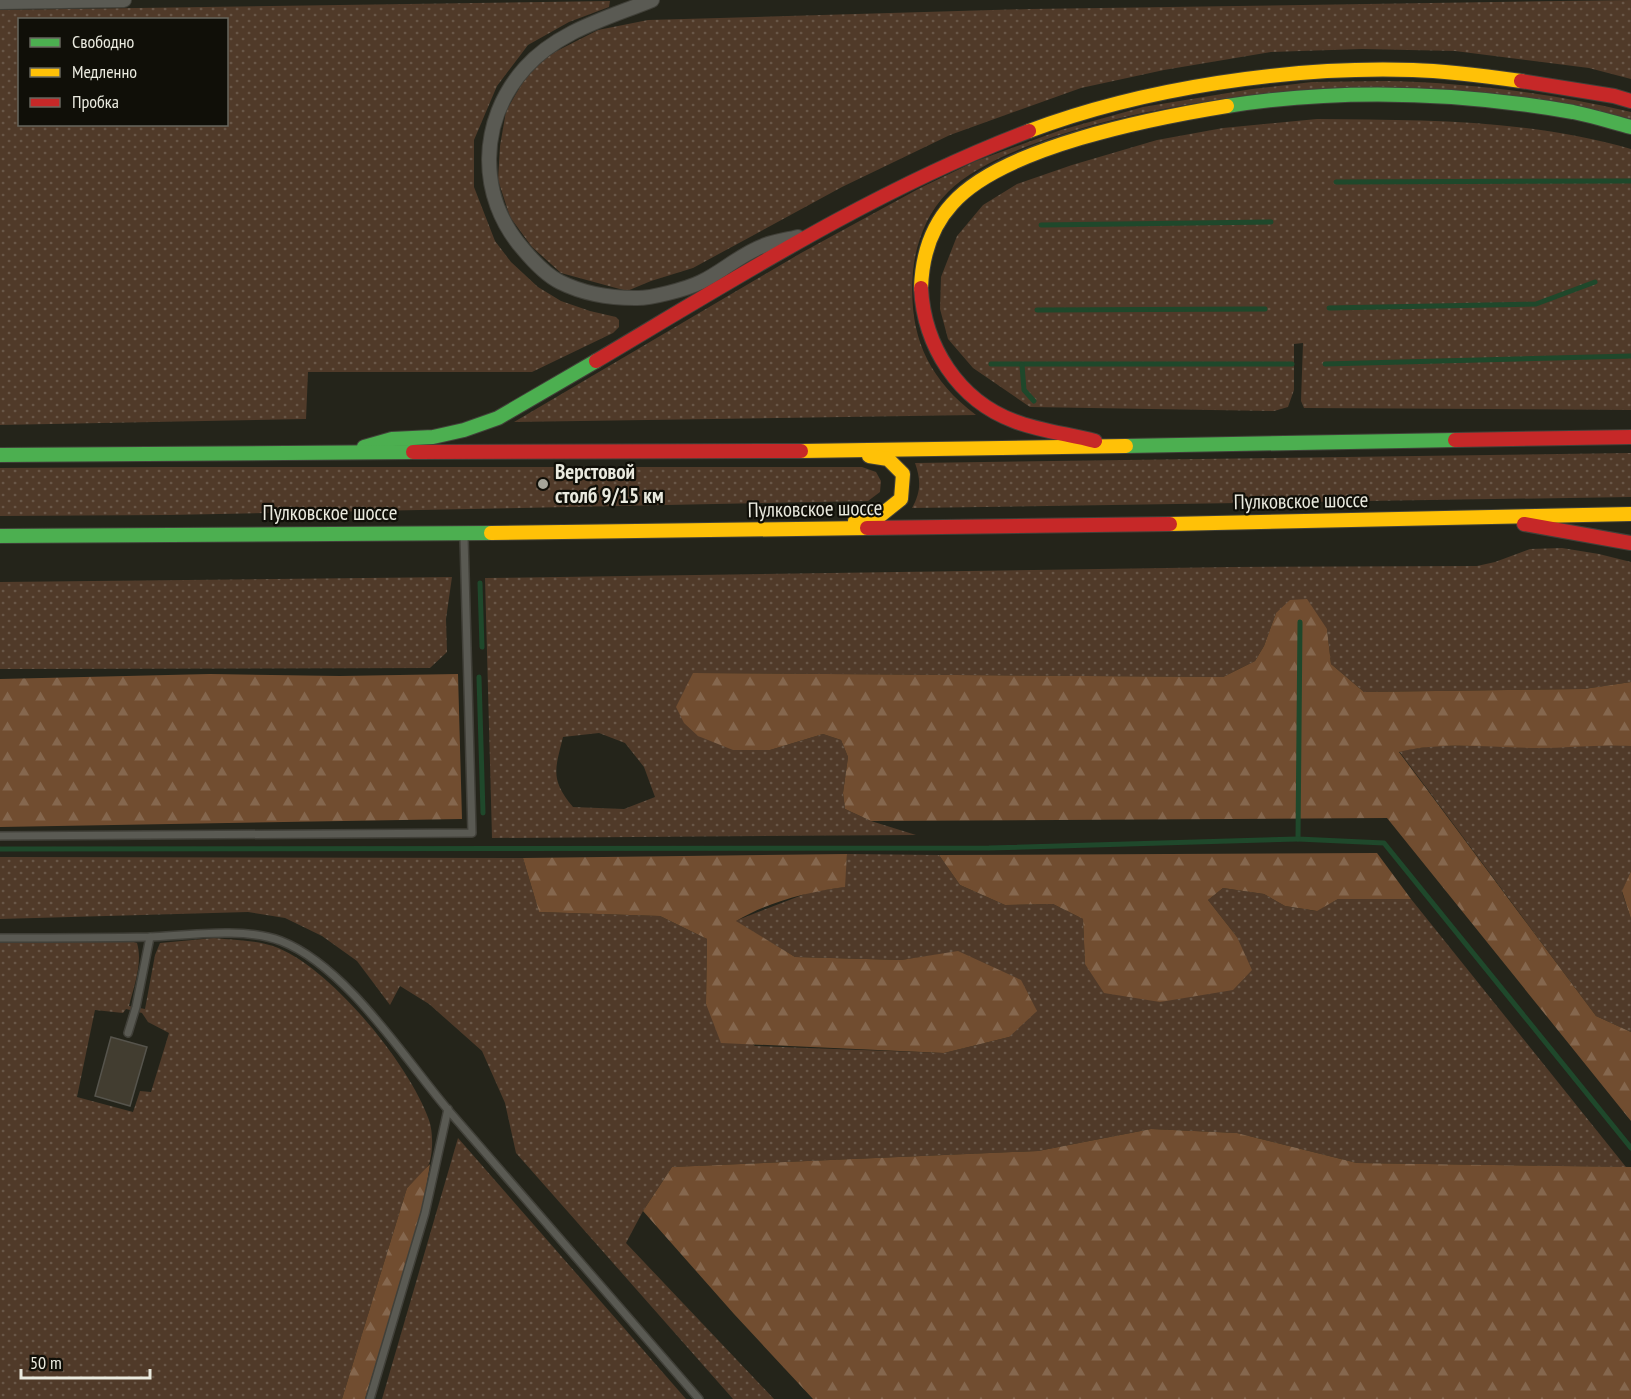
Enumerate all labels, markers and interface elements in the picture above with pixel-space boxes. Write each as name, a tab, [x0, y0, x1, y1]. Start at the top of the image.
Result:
legend	[18, 18, 228, 126]
text: Свободно	[72, 30, 135, 53]
text: Медленно	[72, 60, 137, 83]
text: Пробка	[72, 90, 119, 113]
place label: Верстовой столб 9/15 км	[555, 458, 664, 509]
marker: Верстовой столб 9/15 км	[536, 477, 550, 491]
street label: Пулковское шоссе	[1233, 486, 1369, 515]
street label: Пулковское шоссе	[747, 494, 883, 523]
street label: Пулковское шоссе	[263, 499, 397, 526]
scale bar	[21, 1342, 150, 1380]
text: 50 m	[30, 1351, 62, 1374]

